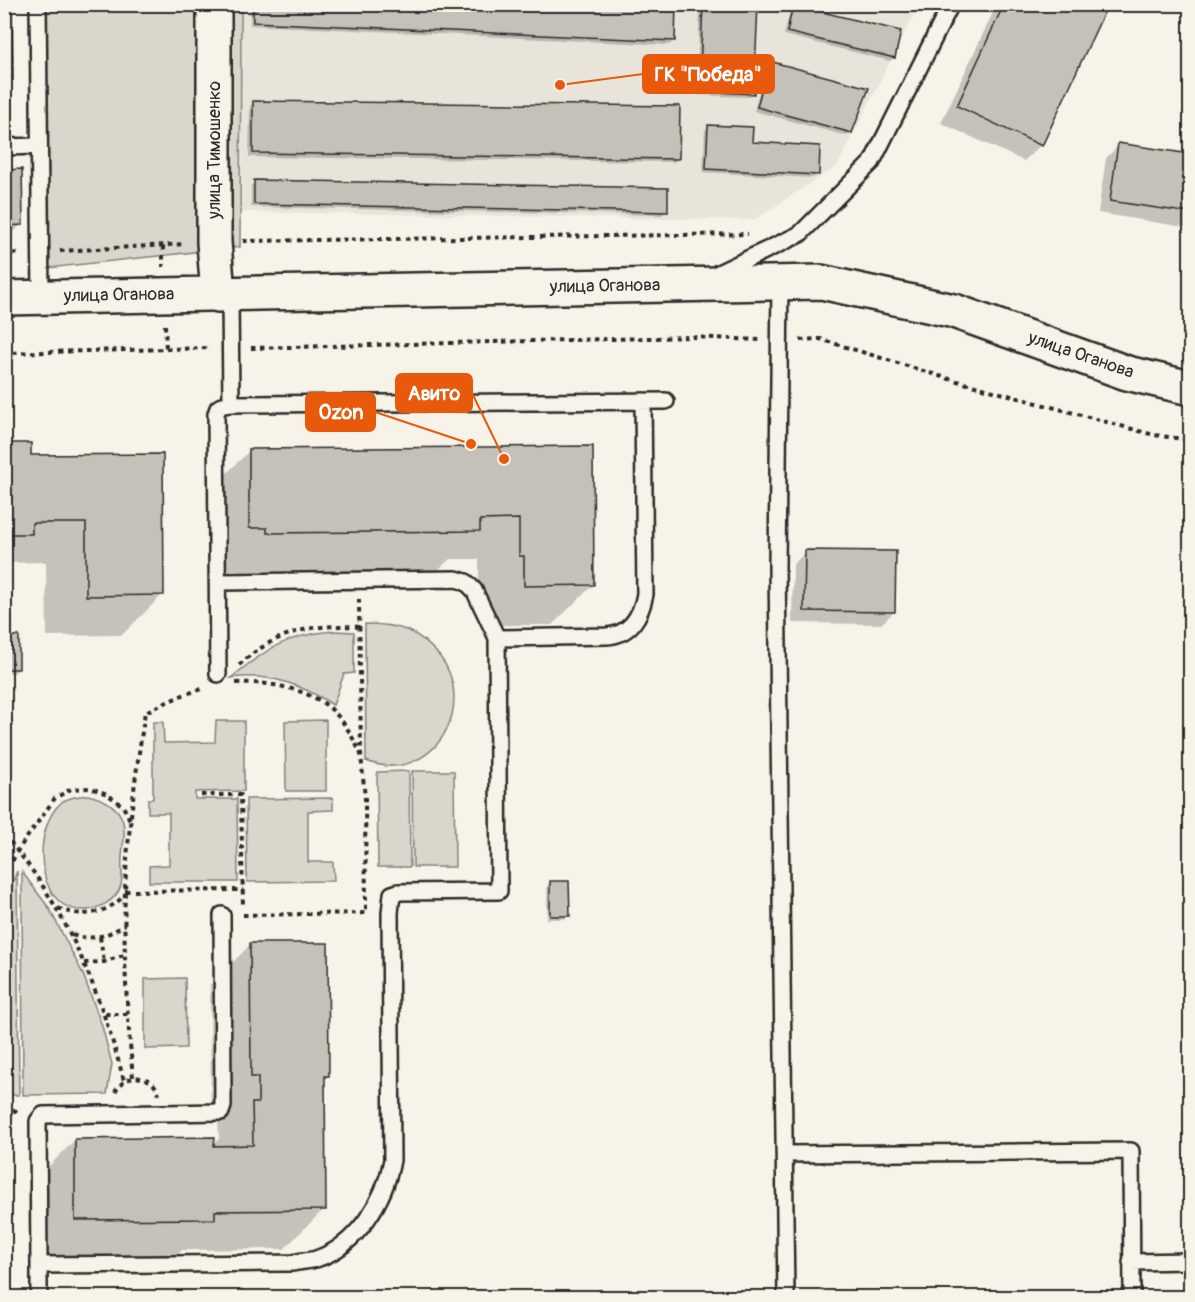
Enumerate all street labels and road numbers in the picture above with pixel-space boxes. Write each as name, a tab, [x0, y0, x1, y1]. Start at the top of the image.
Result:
street label: улица Тимошенко	[203, 81, 226, 220]
street label: улица Оганова	[549, 274, 660, 298]
street label: улица Оганова	[63, 283, 174, 307]
street label: улица Оганова	[1024, 326, 1137, 384]

